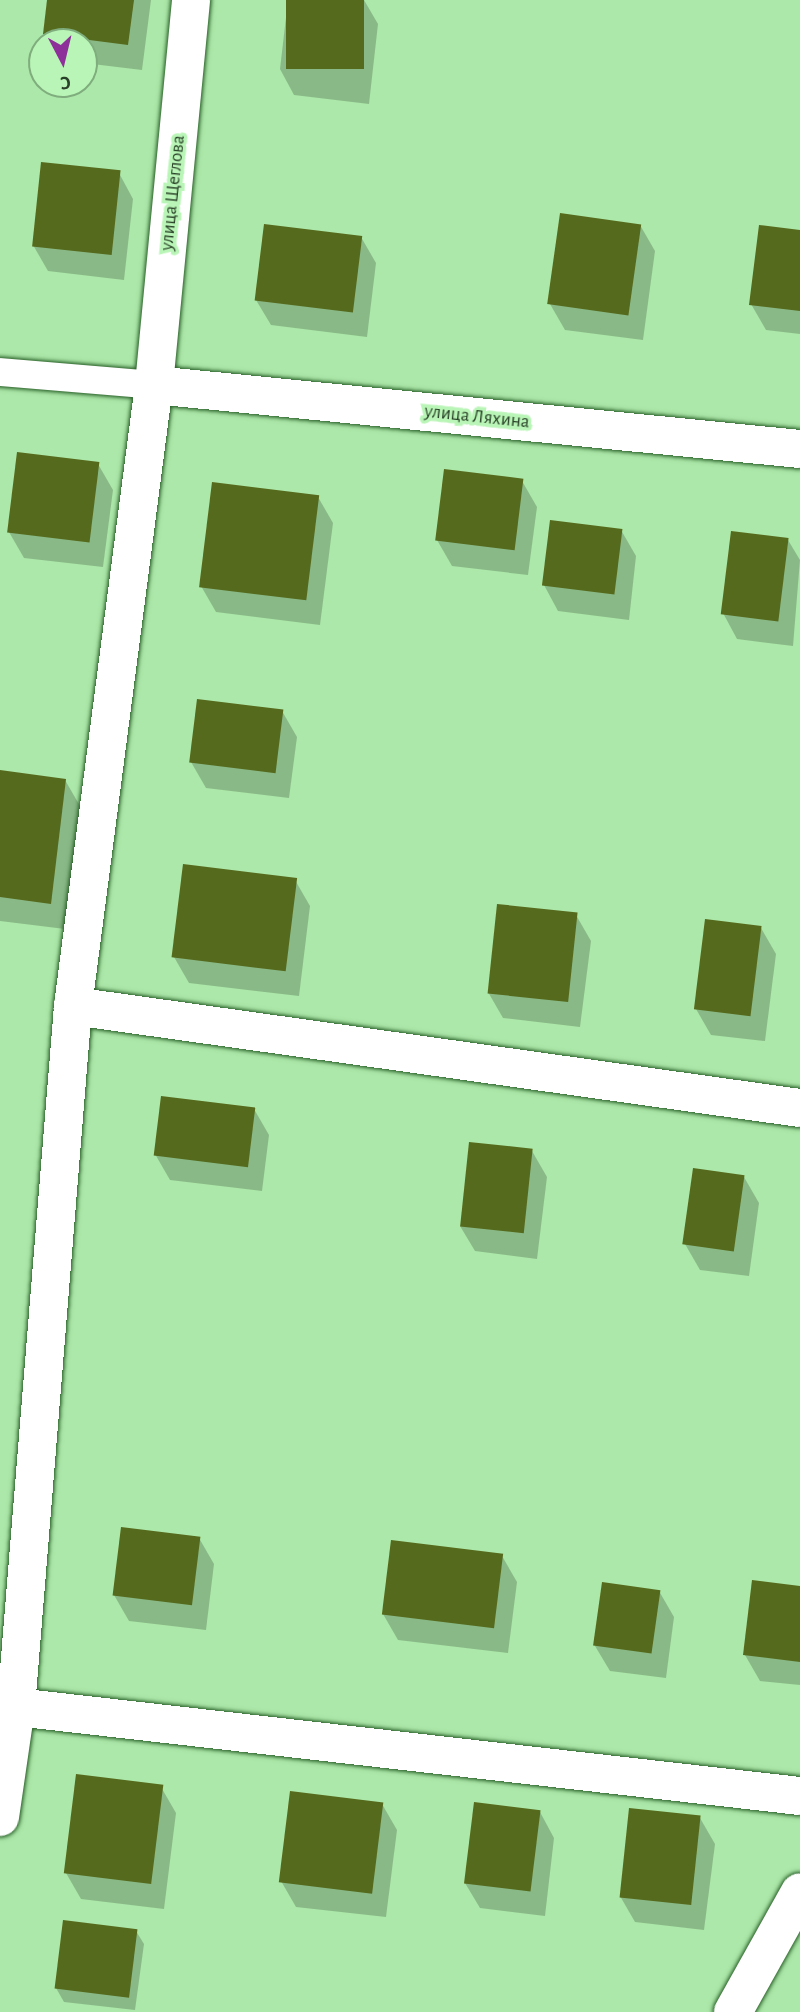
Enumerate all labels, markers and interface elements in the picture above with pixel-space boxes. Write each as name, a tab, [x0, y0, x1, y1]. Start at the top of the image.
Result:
north arrow	[28, 28, 98, 98]
text: С	[59, 72, 72, 92]
street label: улица Щеглова	[156, 134, 190, 252]
street label: улица Ляхина	[423, 400, 531, 434]

